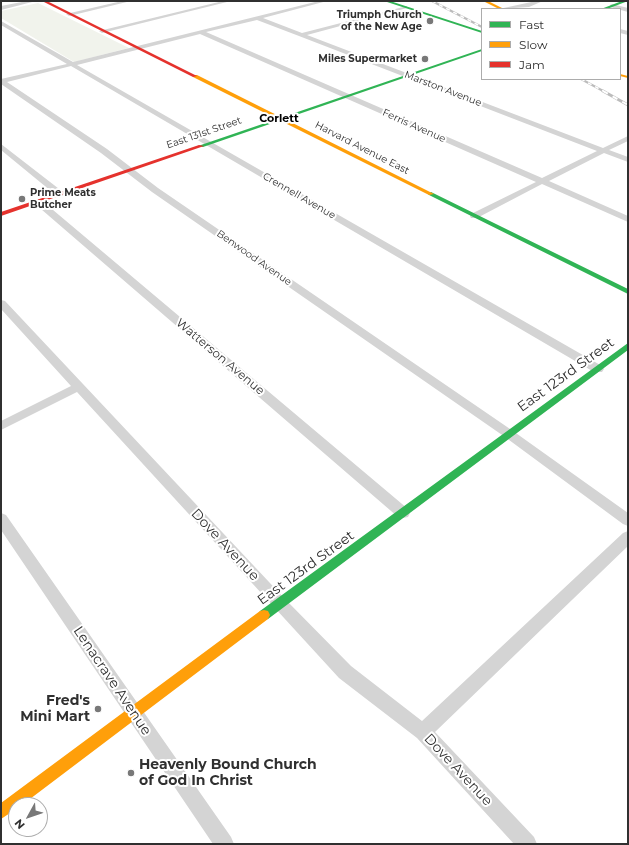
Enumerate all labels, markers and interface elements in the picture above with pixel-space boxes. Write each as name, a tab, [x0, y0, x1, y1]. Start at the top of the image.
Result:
legend	[481, 8, 621, 80]
place label: Triumph Church of the New Age	[337, 9, 422, 32]
marker: Triumph Church of the New Age	[425, 16, 435, 26]
text: Fast	[519, 17, 544, 32]
text: Slow	[519, 37, 548, 52]
place label: Miles Supermarket	[318, 53, 417, 65]
marker: Miles Supermarket	[420, 54, 430, 64]
text: Jam	[519, 57, 545, 72]
street label: Marston Avenue	[403, 69, 483, 109]
street label: Ferris Avenue	[381, 107, 447, 145]
district label: Corlett	[259, 112, 299, 126]
street label: East 131st Street	[165, 115, 243, 151]
street label: Harvard Avenue East	[313, 119, 411, 177]
street label: Crennell Avenue	[260, 170, 338, 222]
place label: Prime Meats Butcher	[30, 187, 96, 210]
marker: Prime Meats Butcher	[17, 194, 27, 204]
street label: Benwood Avenue	[214, 228, 294, 288]
street label: Watterson Avenue	[173, 316, 267, 398]
street label: East 123rd Street	[514, 334, 618, 416]
street label: Dove Avenue	[187, 505, 263, 585]
street label: East 123rd Street	[254, 527, 358, 609]
street label: Lenacrave Avenue	[69, 623, 155, 739]
place label: Fred's Mini Mart	[20, 693, 90, 726]
marker: Fred's Mini Mart	[93, 704, 103, 714]
street label: Dove Avenue	[420, 730, 496, 810]
place label: Heavenly Bound Church of God In Christ	[139, 757, 317, 790]
marker: Heavenly Bound Church of God In Christ	[126, 768, 136, 778]
north arrow	[8, 797, 48, 837]
text: N	[11, 816, 28, 832]

